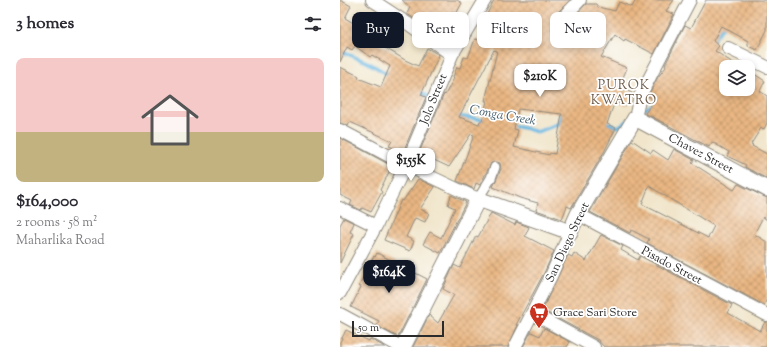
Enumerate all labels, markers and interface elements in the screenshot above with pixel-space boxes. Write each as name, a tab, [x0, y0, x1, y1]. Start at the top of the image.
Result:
text: 3 homes	[16, 12, 74, 36]
chip: Buy	[352, 12, 404, 48]
chip: Rent	[412, 12, 469, 48]
chip: Filters	[477, 12, 542, 48]
chip: New	[550, 12, 606, 48]
icon: filters	[302, 13, 324, 35]
map controls	[719, 60, 755, 96]
button: layers	[719, 60, 755, 96]
pin: $210K	[512, 64, 568, 98]
text: $210K	[523, 68, 557, 86]
street label: Jolo Street	[415, 71, 452, 128]
district label: PUROK KWATRO	[591, 77, 657, 110]
icon: home	[134, 84, 206, 156]
water label: Conga Creek	[468, 101, 537, 131]
street label: Chavez Street	[665, 129, 736, 179]
pin: $155K	[383, 148, 439, 182]
text: $155K	[396, 152, 426, 170]
text: $164,000	[16, 190, 78, 214]
street label: San Diego Street	[541, 199, 594, 286]
text: 2 rooms · 58 m²	[16, 214, 97, 232]
text: Maharlika Road	[16, 232, 105, 250]
street label: Pisado Street	[638, 242, 705, 290]
pin: $164K	[361, 260, 417, 294]
text: $164K	[372, 264, 406, 282]
supermarket icon: Grace Sari Store	[528, 301, 550, 329]
place label: Grace Sari Store	[553, 304, 638, 322]
scale bar	[352, 319, 444, 338]
text: 50 m	[358, 320, 379, 336]

